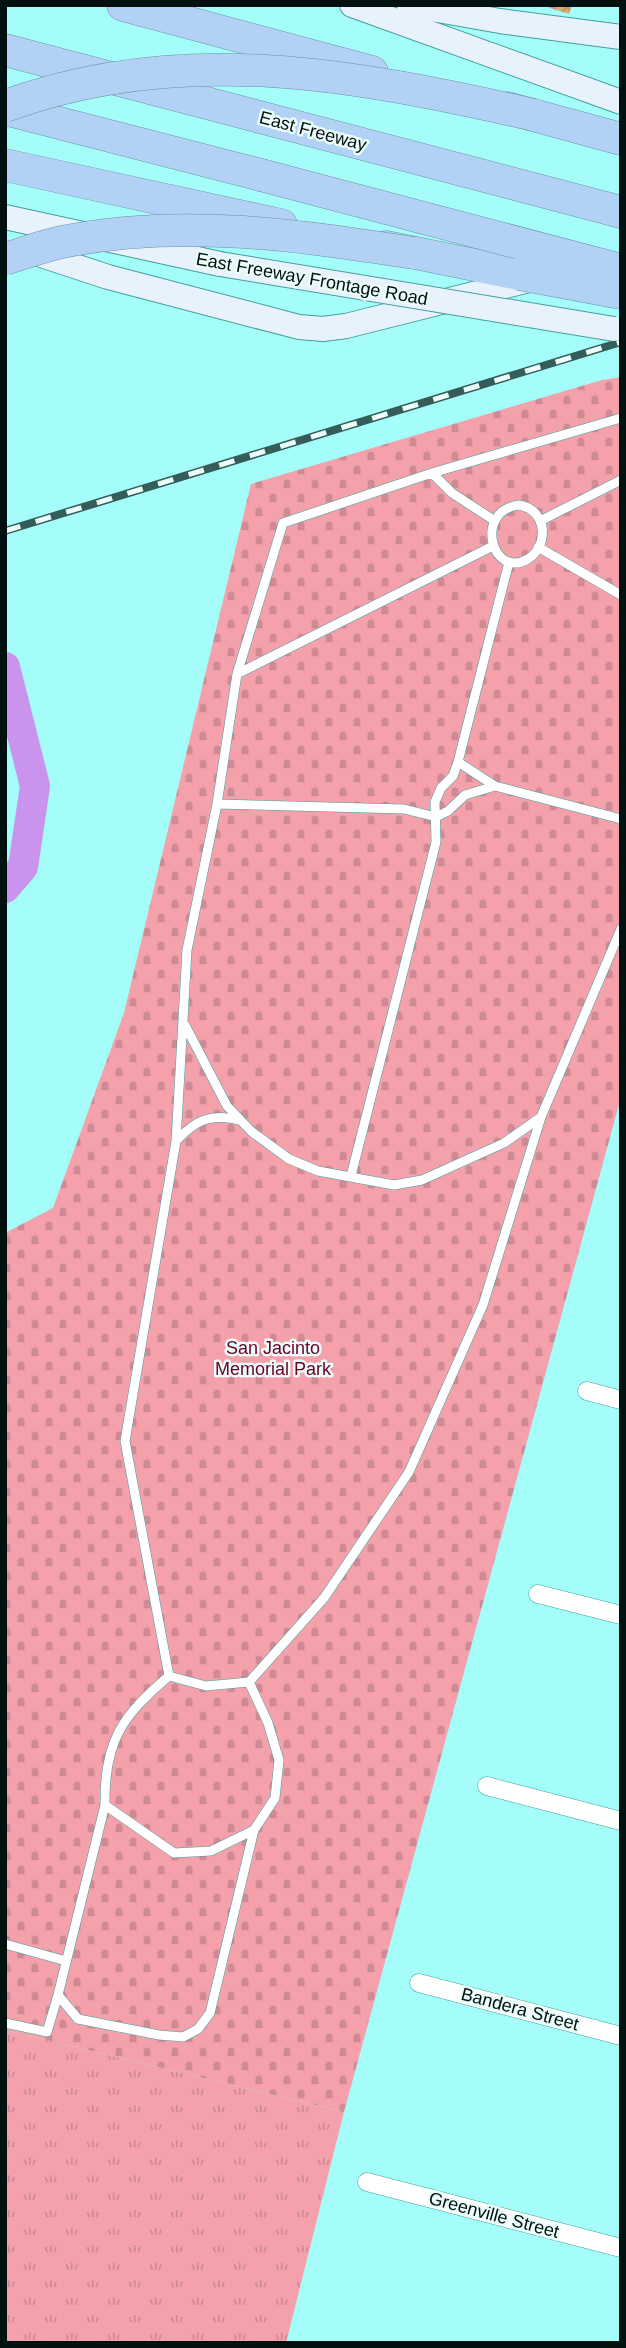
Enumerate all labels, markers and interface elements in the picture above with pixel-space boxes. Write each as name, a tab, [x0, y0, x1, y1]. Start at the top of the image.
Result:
street label: East Freeway	[257, 107, 369, 155]
street label: East Freeway Frontage Road	[194, 249, 430, 309]
park label: San Jacinto Memorial Park	[215, 1338, 332, 1379]
street label: Bandera Street	[459, 1984, 581, 2034]
street label: Greenville Street	[427, 2188, 561, 2242]

